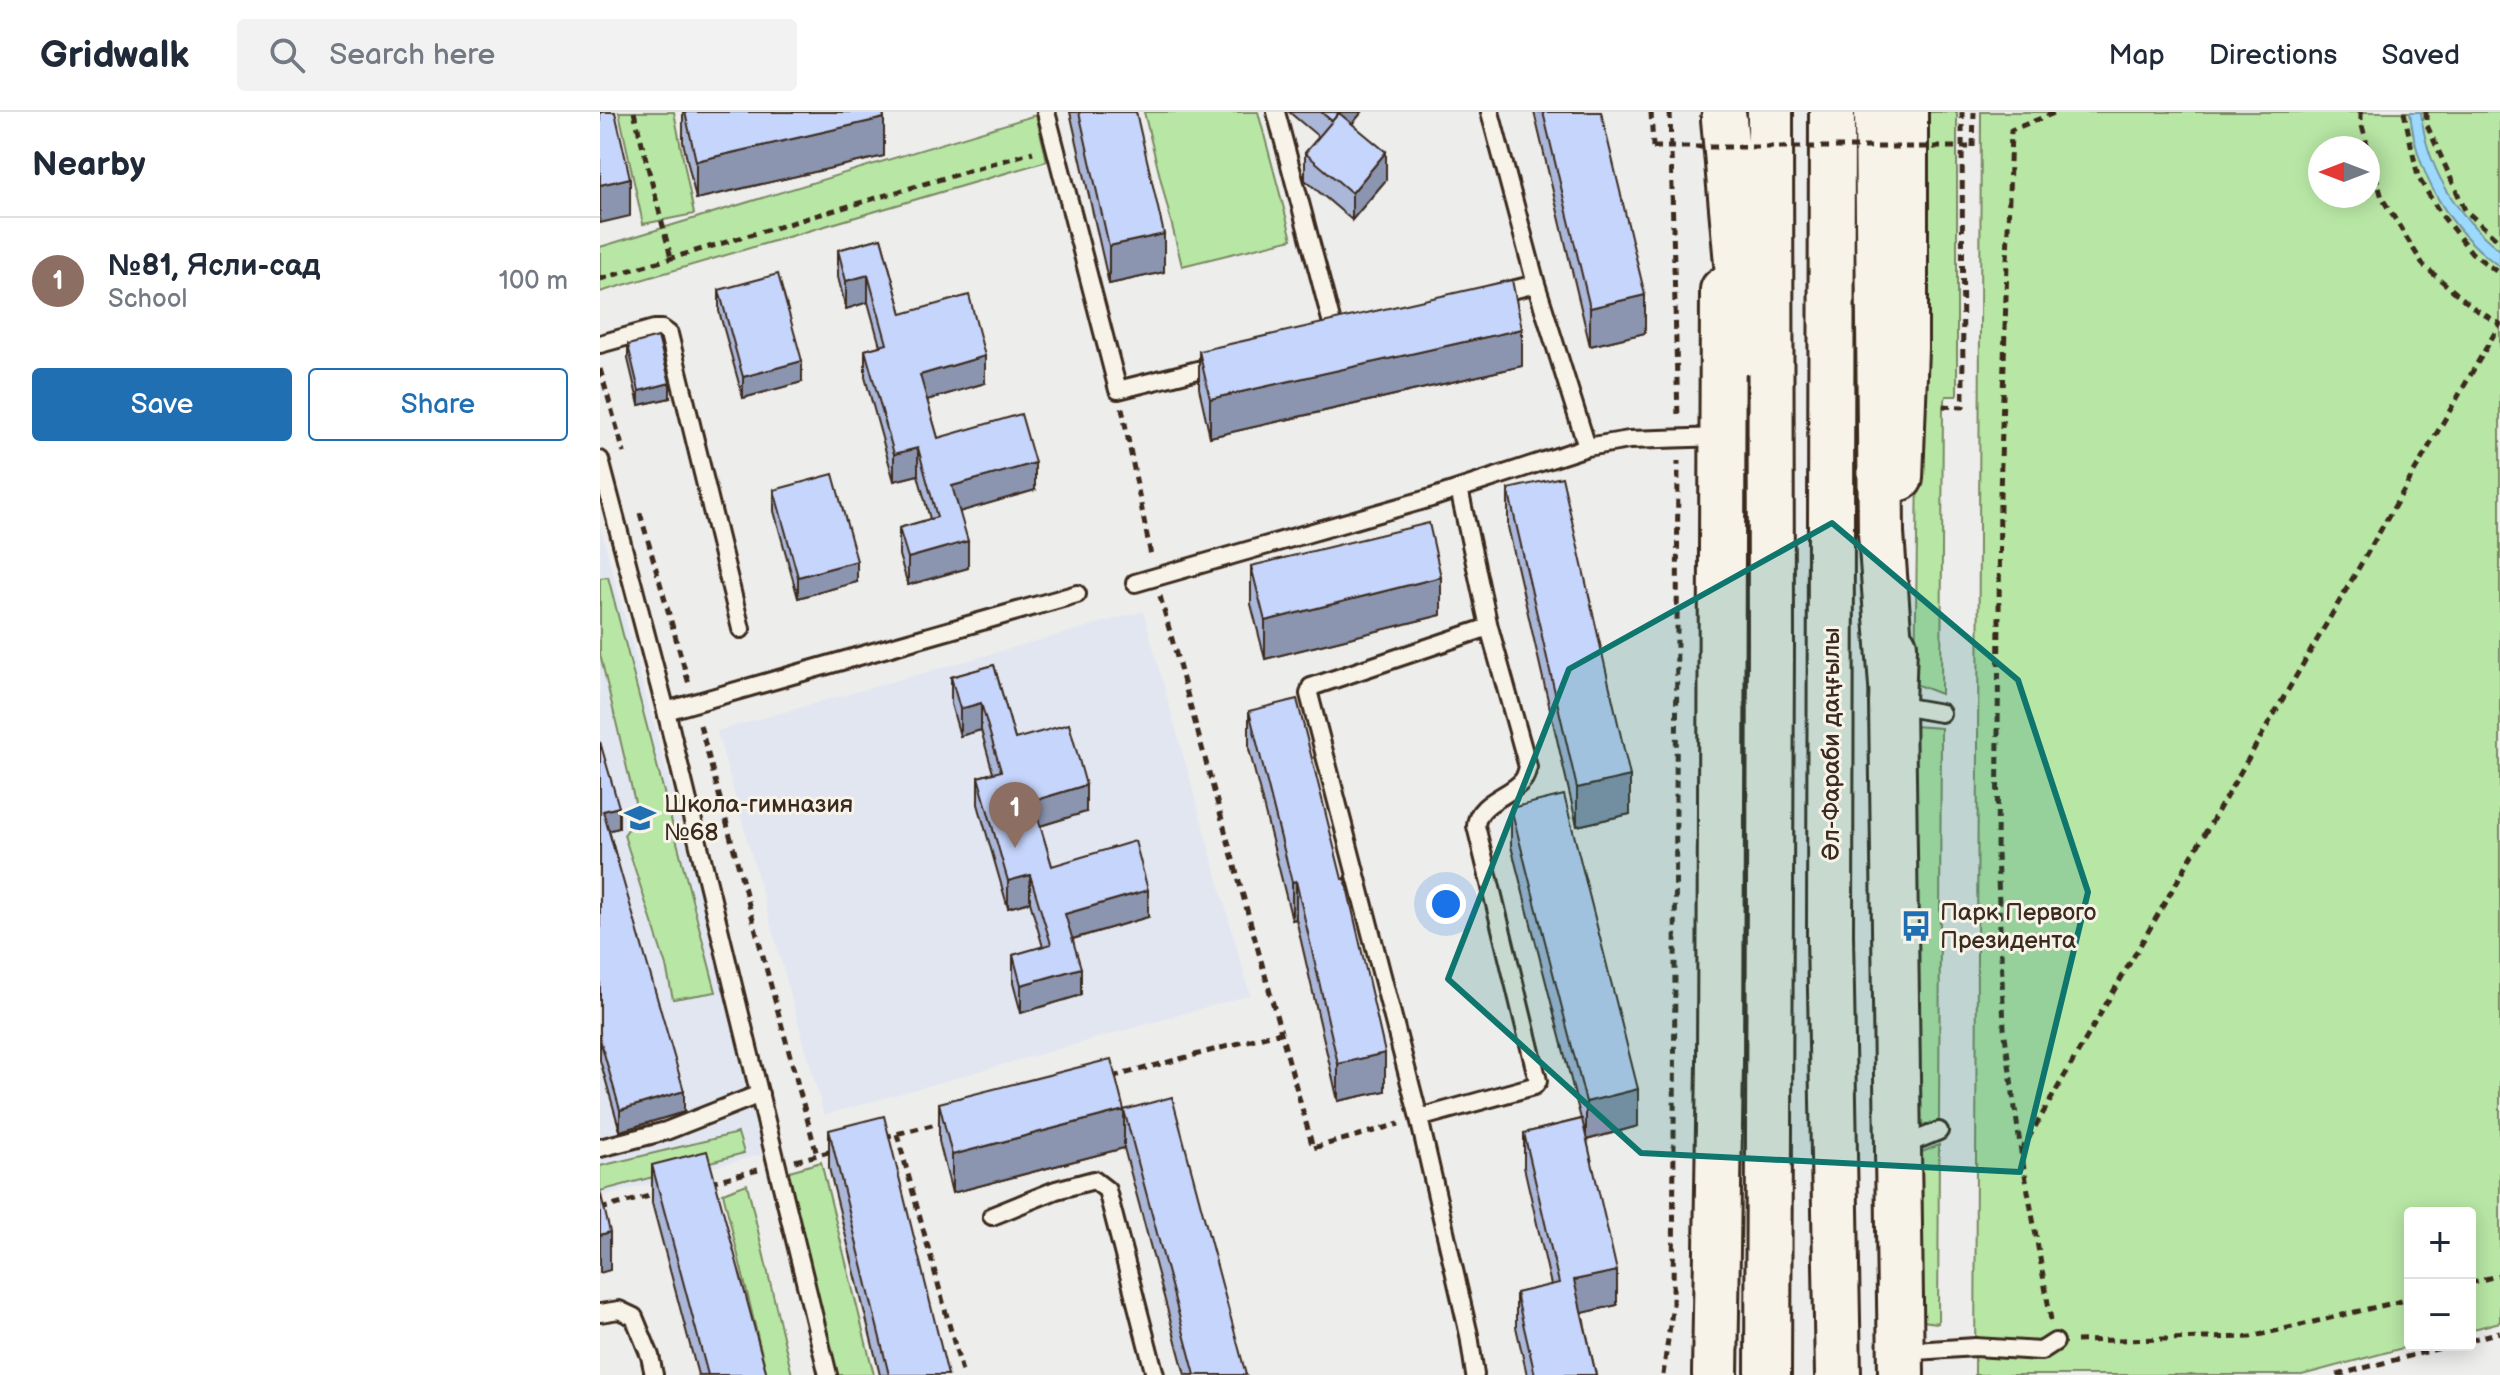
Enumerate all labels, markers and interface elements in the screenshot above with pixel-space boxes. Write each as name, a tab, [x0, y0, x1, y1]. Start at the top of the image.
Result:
search box	[237, 19, 797, 91]
text: Gridwalk	[40, 33, 189, 78]
icon: search	[265, 33, 309, 77]
text: Search here	[329, 37, 495, 73]
text: Map	[2108, 39, 2165, 72]
text: Directions	[2209, 39, 2337, 72]
text: Saved	[2381, 39, 2460, 72]
north arrow	[2308, 136, 2380, 208]
text: Nearby	[32, 144, 146, 185]
text: №81, Ясли-сад	[108, 248, 320, 284]
text: 1	[53, 266, 63, 297]
text: 100 m	[499, 266, 568, 297]
text: School	[108, 284, 187, 315]
button: Save	[32, 368, 292, 441]
button: Share	[308, 368, 568, 441]
street label: Әл-Фараби даңғылы	[1817, 627, 1846, 861]
pin: 1	[989, 782, 1041, 848]
place label: Школа-гимназия №68	[664, 790, 853, 847]
school or university icon: Школа-гимназия №68	[623, 801, 657, 835]
your location	[1426, 884, 1466, 924]
place label: Парк Первого Президента	[1940, 898, 2096, 955]
bus stop icon: Парк Первого Президента	[1899, 909, 1933, 943]
map controls	[2404, 1207, 2476, 1351]
button: +	[2404, 1207, 2476, 1279]
button: −	[2404, 1279, 2476, 1351]

